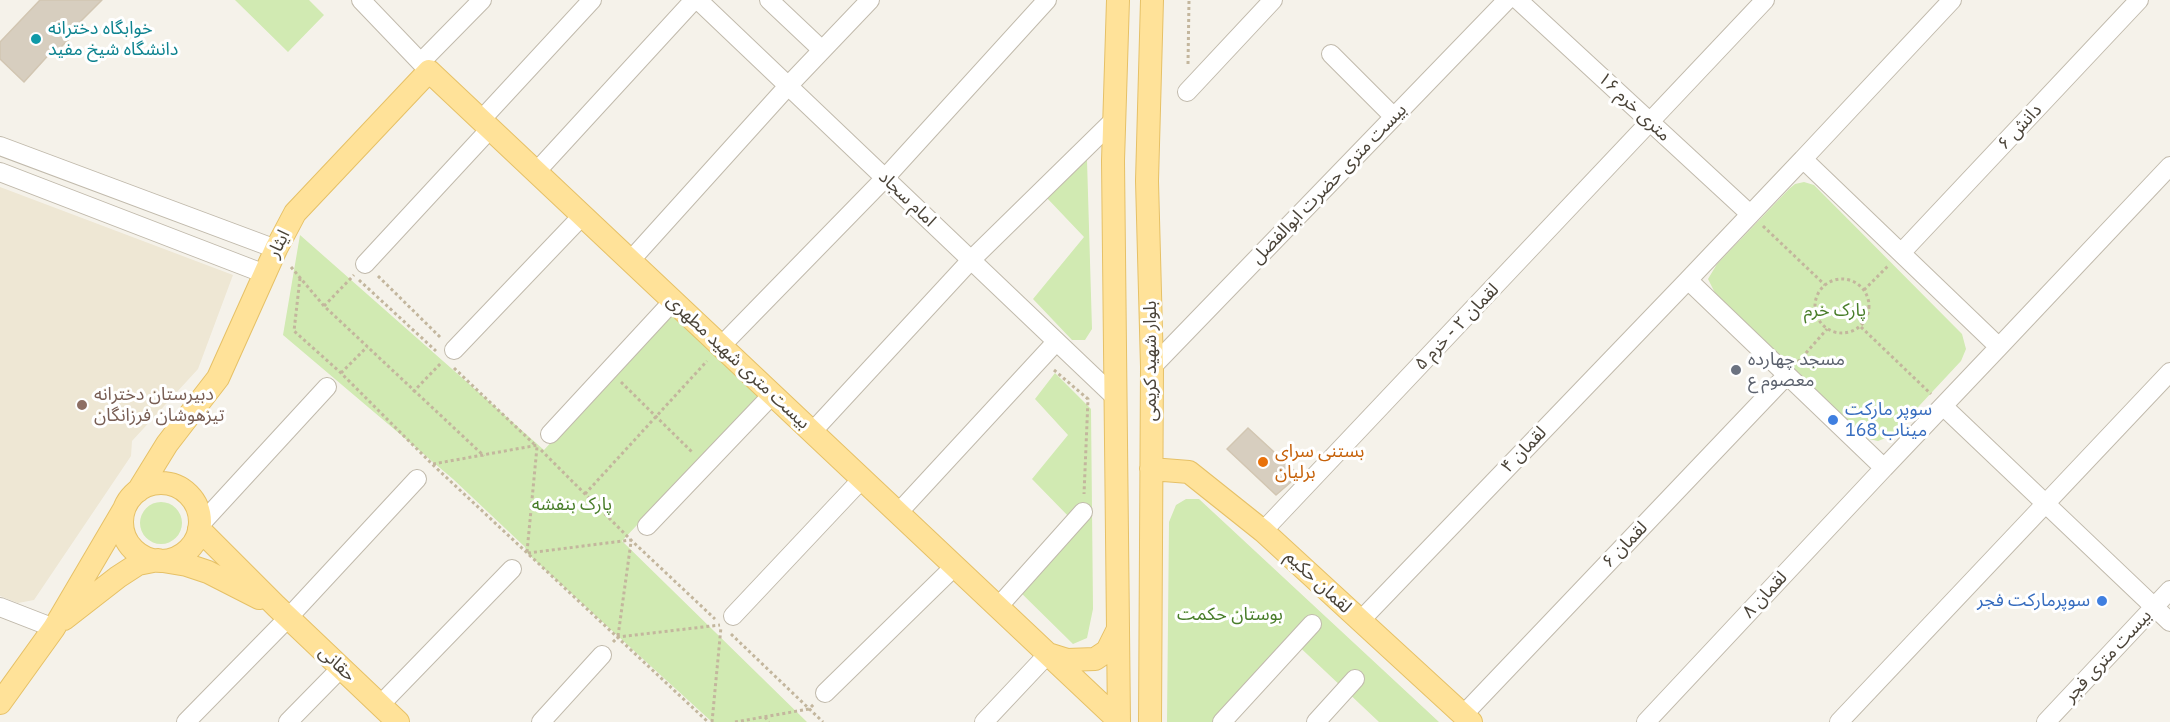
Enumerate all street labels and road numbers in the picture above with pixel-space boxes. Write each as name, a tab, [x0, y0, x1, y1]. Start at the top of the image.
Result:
street label: ۱۶ متری خرم	[1593, 68, 1675, 146]
street label: بیست متری حضرت ابوالفضل	[1247, 99, 1411, 269]
street label: دانش ۶	[1993, 99, 2047, 155]
street label: امام سجاد	[874, 166, 940, 232]
street label: ایثار	[263, 227, 295, 261]
street label: لقمان ۲ - خرم ۵	[1410, 279, 1504, 375]
street label: بیست متری شهید مطهری	[662, 290, 814, 434]
street label: بلوار شهید کریمی	[1140, 301, 1162, 421]
street label: لقمان ۴	[1497, 422, 1551, 478]
street label: لقمان ۶	[1598, 517, 1652, 573]
street label: لقمان حکیم	[1281, 546, 1355, 618]
street label: لقمان ۸	[1738, 567, 1792, 623]
street label: بیست متری فجر	[2060, 605, 2156, 707]
street label: حقانی	[314, 641, 360, 687]

